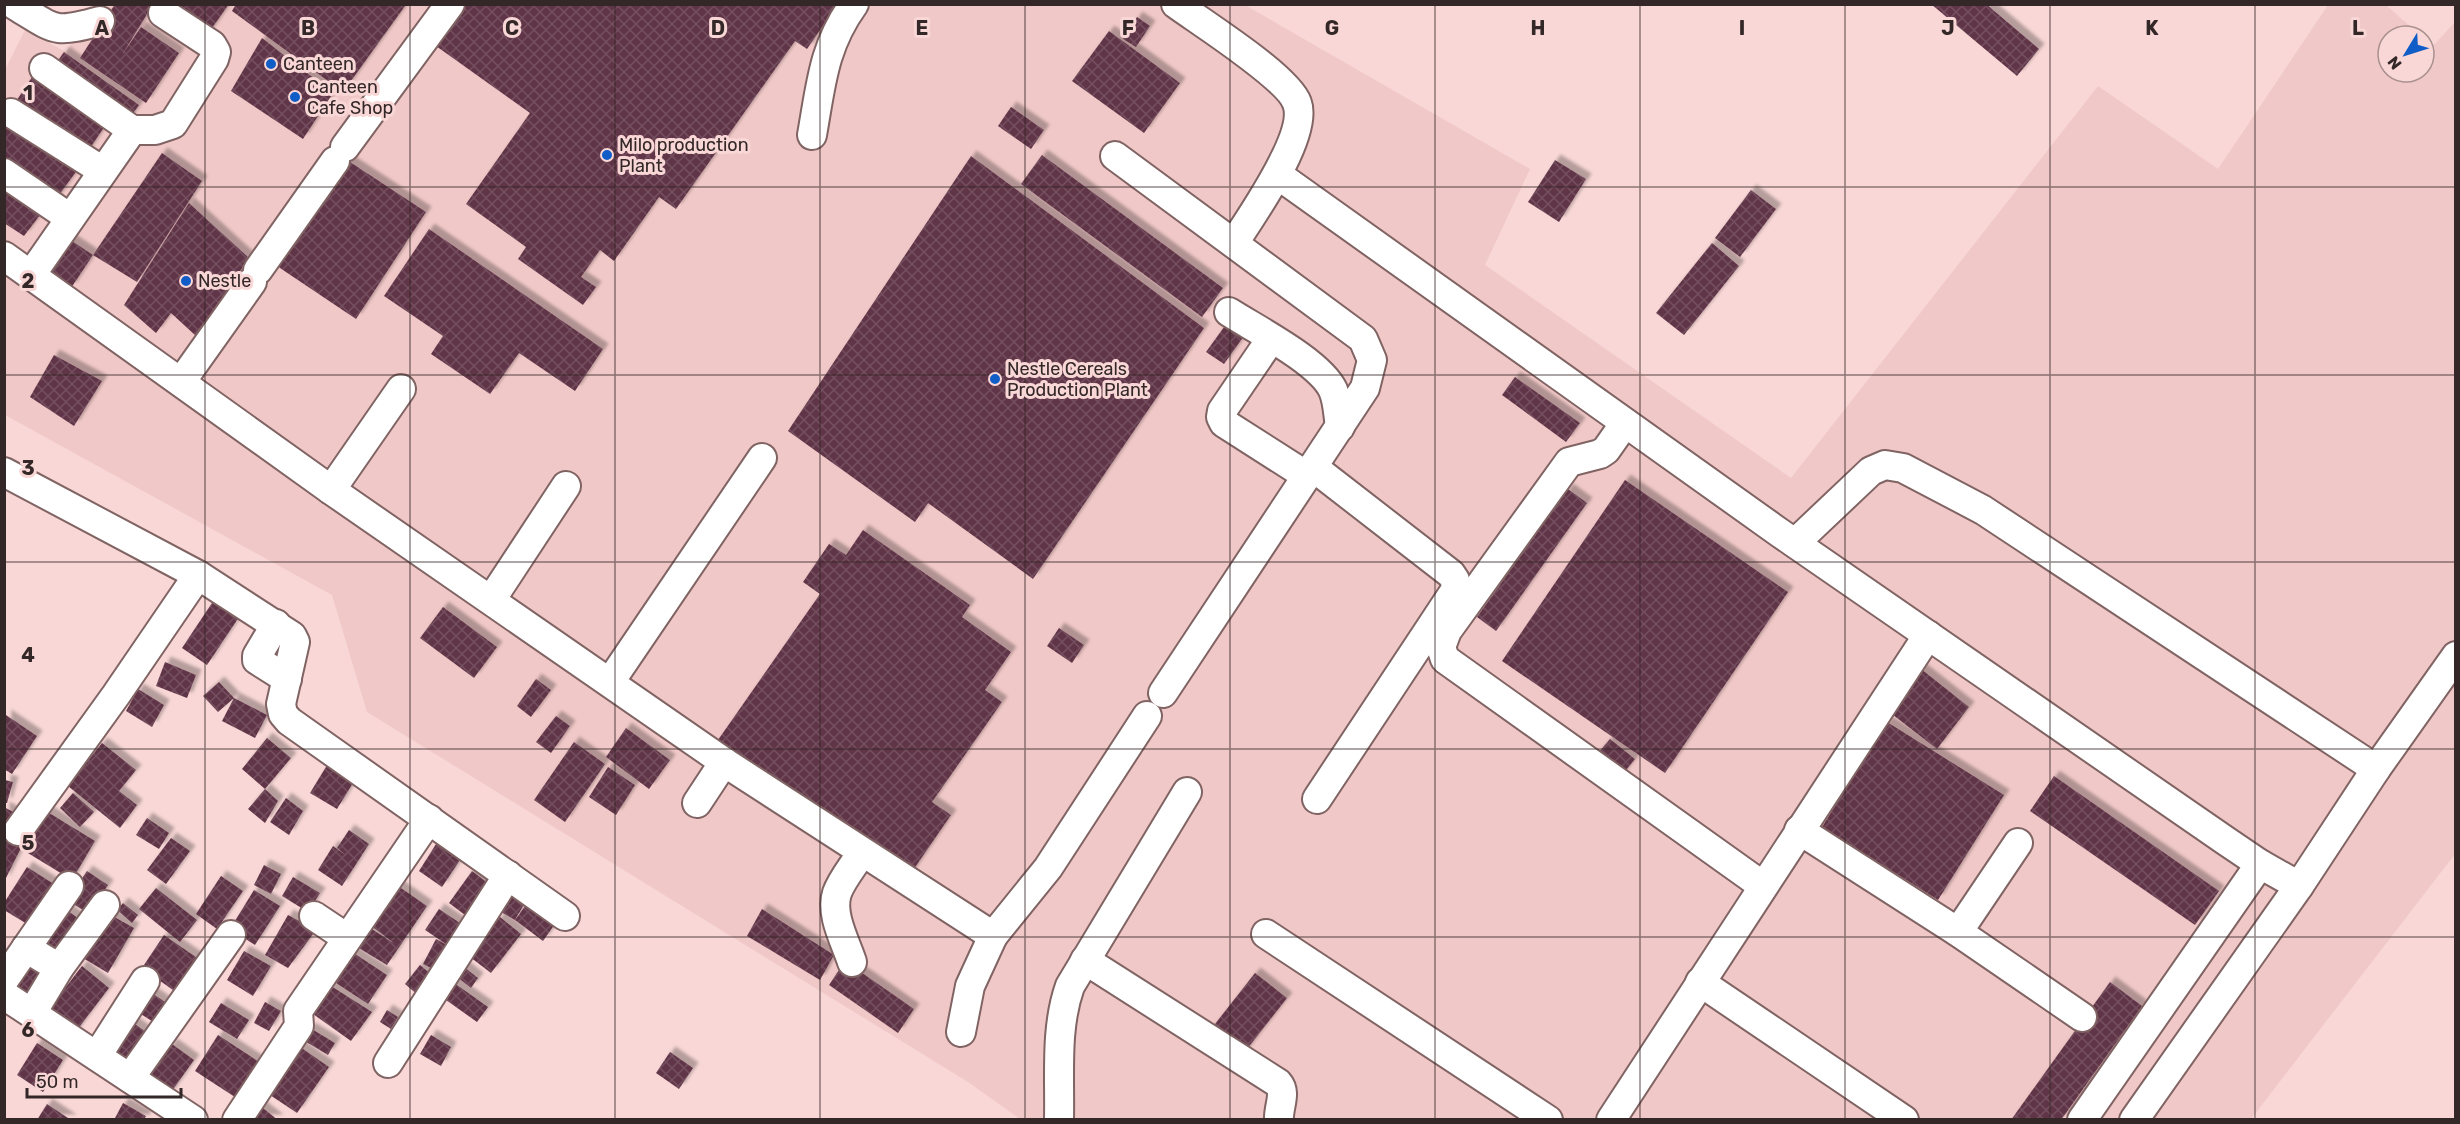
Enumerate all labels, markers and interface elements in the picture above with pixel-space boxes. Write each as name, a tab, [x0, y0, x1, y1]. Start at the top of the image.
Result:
text: A	[95, 16, 110, 40]
text: B	[301, 16, 315, 40]
text: C	[505, 16, 519, 40]
text: D	[711, 16, 725, 40]
text: E	[916, 16, 928, 40]
text: F	[1122, 16, 1134, 40]
text: G	[1325, 16, 1339, 40]
text: H	[1531, 16, 1545, 40]
text: I	[1739, 16, 1745, 40]
text: J	[1941, 16, 1955, 40]
text: K	[2145, 16, 2159, 40]
text: L	[2352, 16, 2364, 40]
north arrow	[2376, 24, 2436, 84]
place label: Canteen	[283, 53, 354, 75]
text: N	[2384, 53, 2406, 73]
marker: Canteen	[264, 57, 278, 71]
place label: Canteen Cafe Shop	[307, 76, 393, 119]
text: 1	[23, 81, 33, 105]
marker: Canteen Cafe Shop	[288, 90, 302, 104]
place label: Milo production Plant	[619, 134, 749, 177]
marker: Milo production Plant	[600, 148, 614, 162]
text: 2	[22, 269, 35, 293]
place label: Nestle	[198, 270, 251, 292]
marker: Nestle	[179, 274, 193, 288]
place label: Nestle Cereals Production Plant	[1007, 358, 1148, 401]
marker: Nestle Cereals Production Plant	[988, 372, 1002, 386]
text: 3	[21, 456, 35, 480]
text: 4	[21, 643, 35, 667]
text: 5	[22, 831, 35, 855]
text: 6	[21, 1018, 35, 1042]
scale bar	[27, 1061, 182, 1099]
text: 50 m	[36, 1071, 79, 1093]

